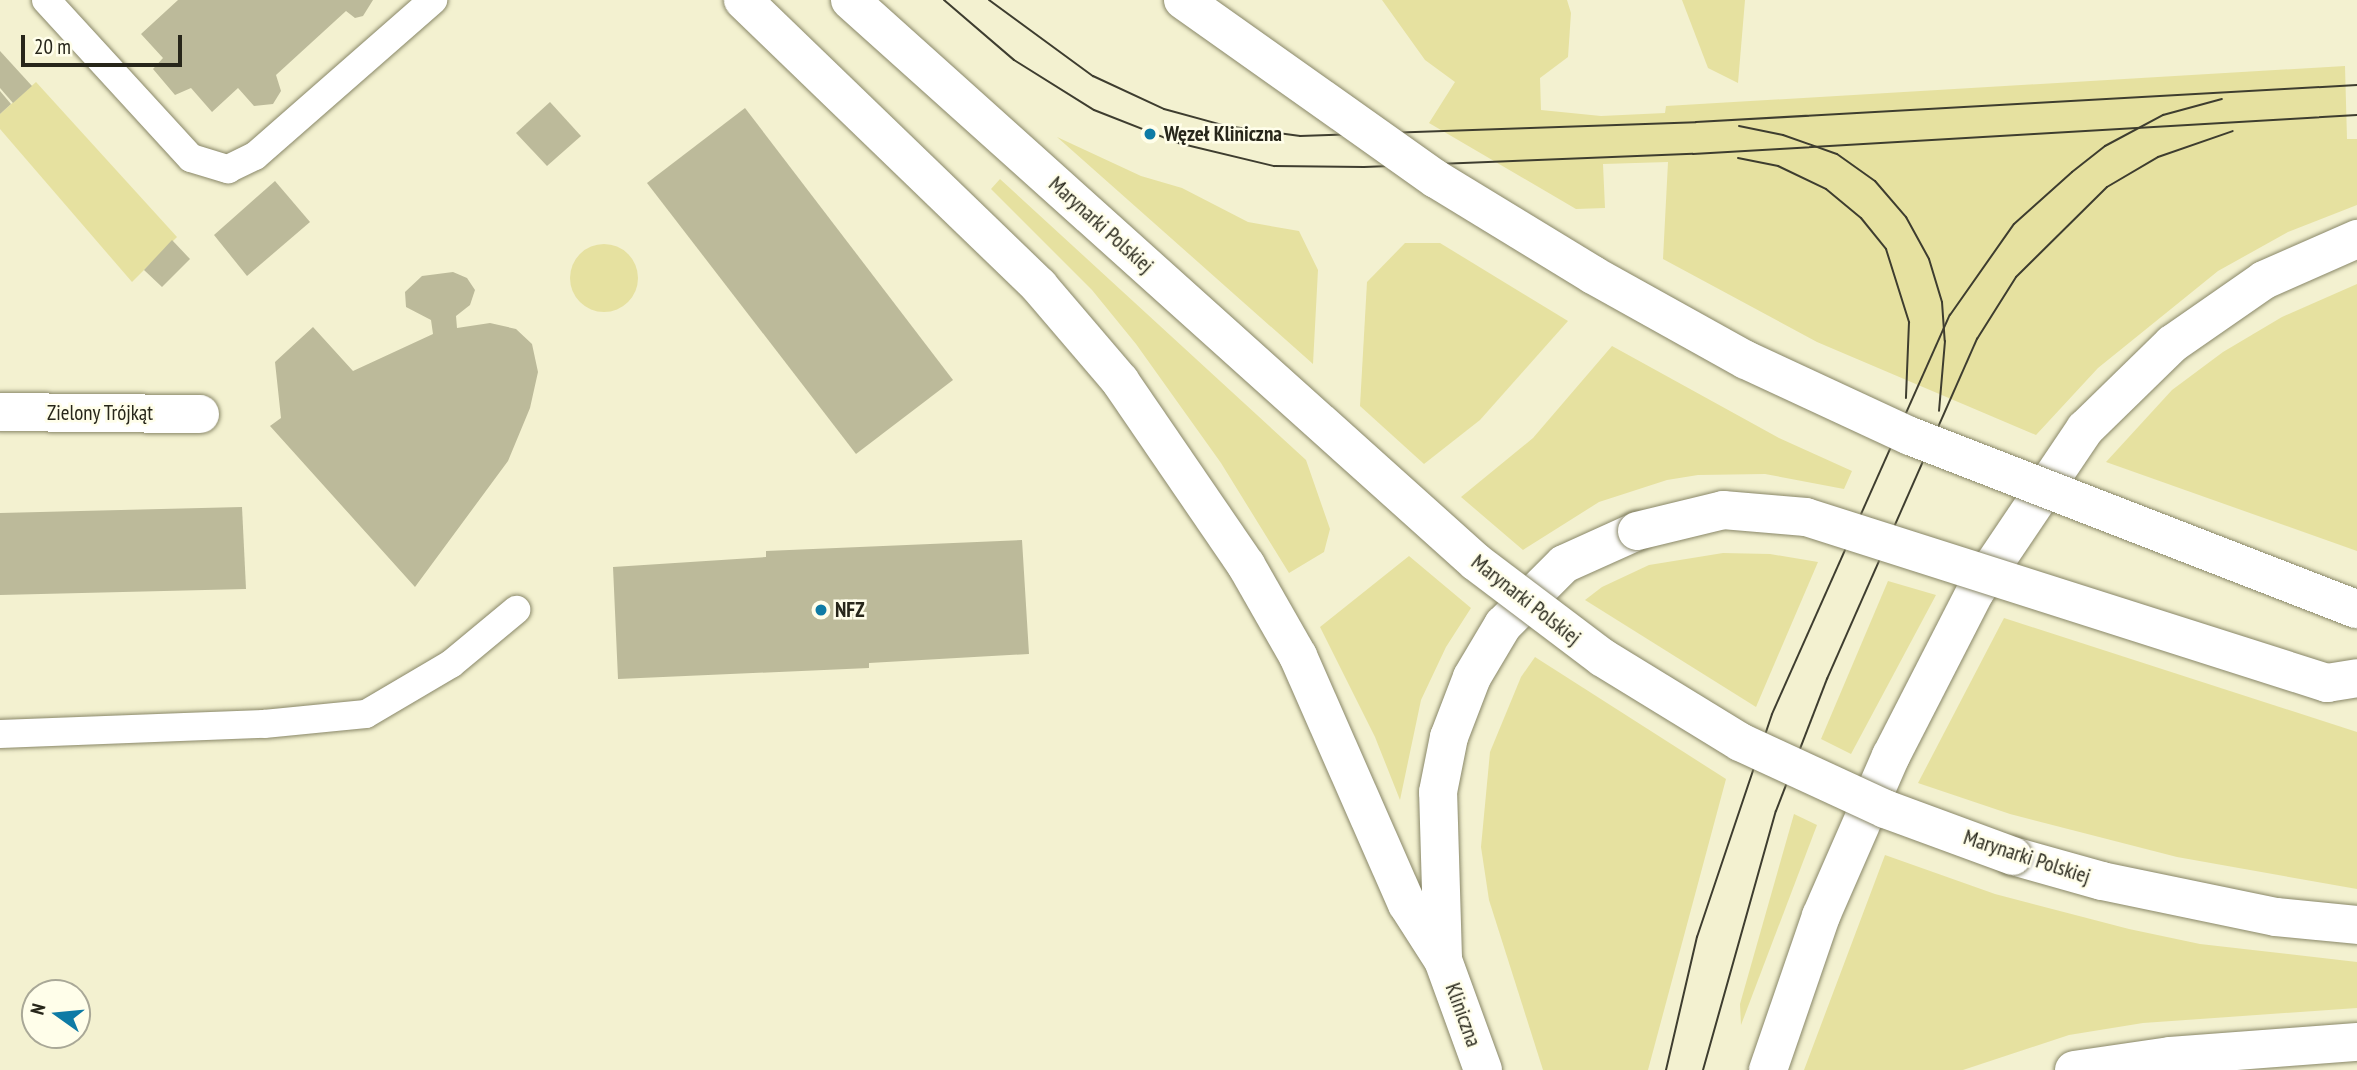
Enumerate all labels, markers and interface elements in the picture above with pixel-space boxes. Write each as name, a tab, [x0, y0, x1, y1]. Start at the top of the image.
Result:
scale bar	[24, 21, 186, 65]
text: 20 m	[34, 33, 71, 60]
place label: Węzeł Kliniczna	[1164, 121, 1282, 147]
marker: Węzeł Kliniczna	[1142, 126, 1158, 142]
street label: Marynarki Polskiej	[1044, 172, 1158, 278]
street label: Zielony Trójkąt	[46, 400, 154, 426]
street label: Marynarki Polskiej	[1466, 550, 1586, 650]
place label: NFZ	[835, 597, 864, 623]
marker: NFZ	[813, 602, 829, 618]
street label: Marynarki Polskiej	[1960, 825, 2094, 889]
north arrow	[21, 979, 91, 1049]
street label: Kliniczna	[1440, 980, 1486, 1050]
text: N	[25, 1001, 51, 1017]

